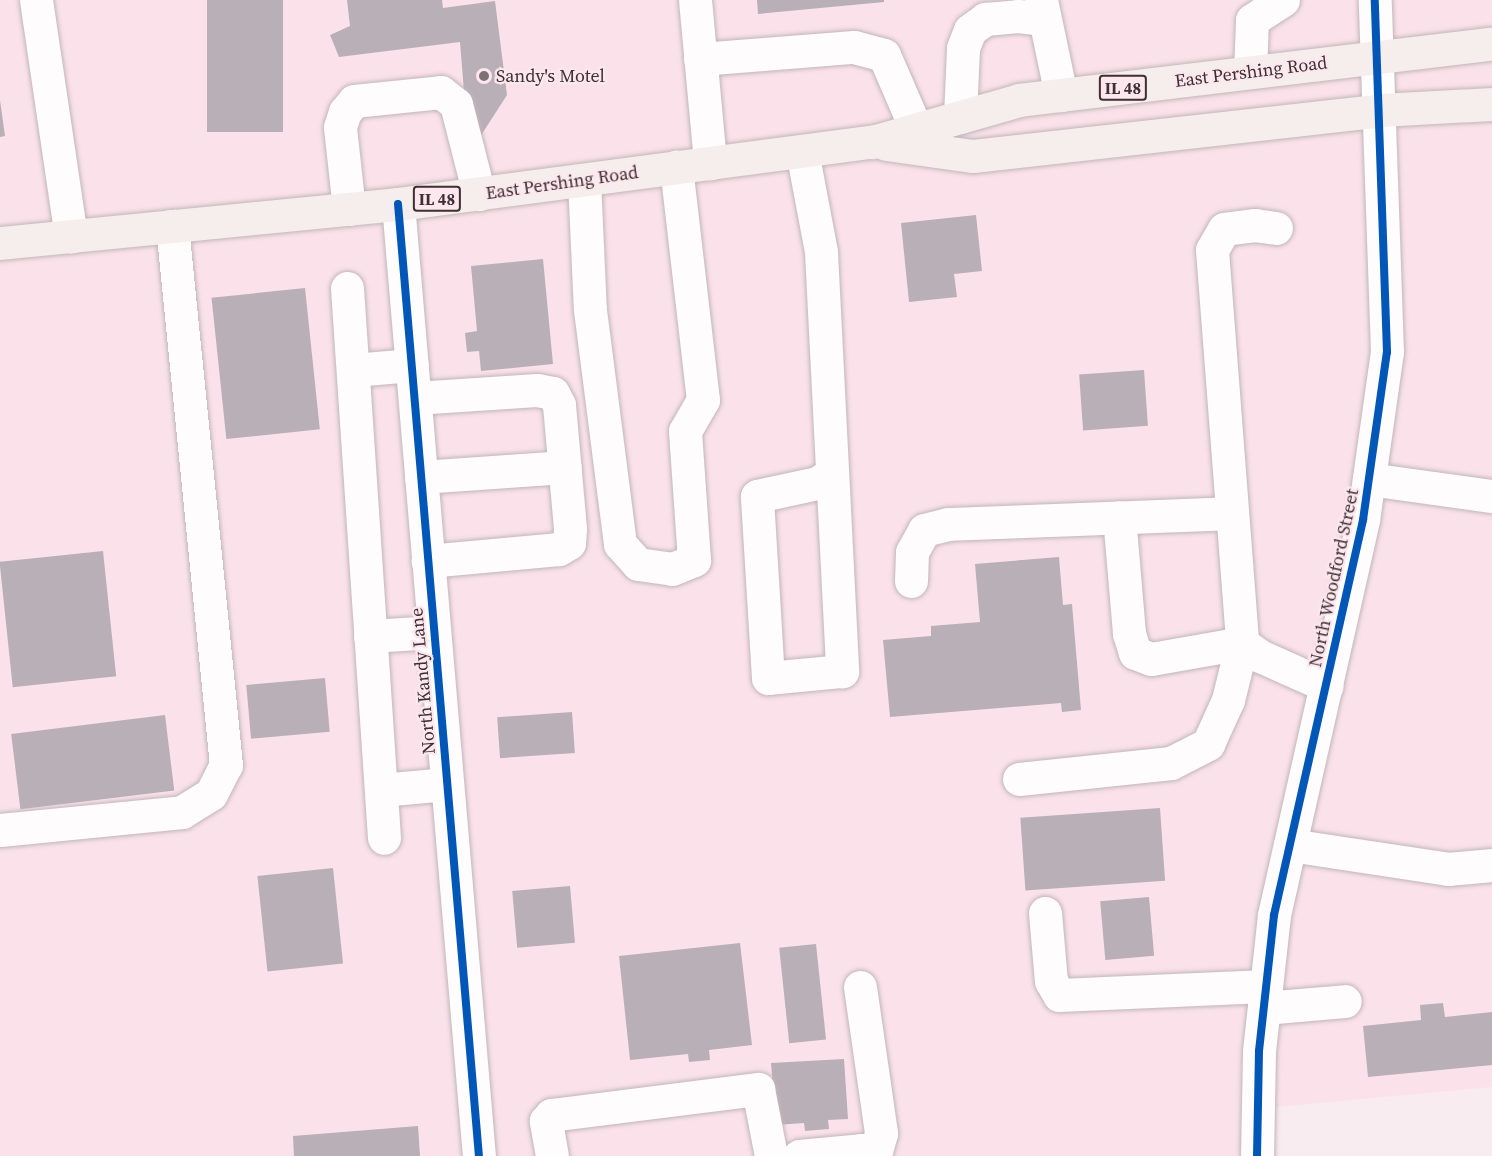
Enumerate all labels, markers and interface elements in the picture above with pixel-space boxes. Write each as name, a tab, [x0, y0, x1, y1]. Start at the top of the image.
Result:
street label: East Pershing Road	[1173, 52, 1329, 92]
place label: Sandy's Motel	[496, 65, 605, 87]
marker: Sandy's Motel	[477, 69, 491, 83]
road number: IL 48	[1098, 75, 1148, 101]
street label: East Pershing Road	[484, 162, 640, 204]
road number: IL 48	[412, 186, 462, 212]
street label: North Woodford Street	[1305, 487, 1363, 669]
street label: North Kandy Lane	[406, 607, 440, 755]

